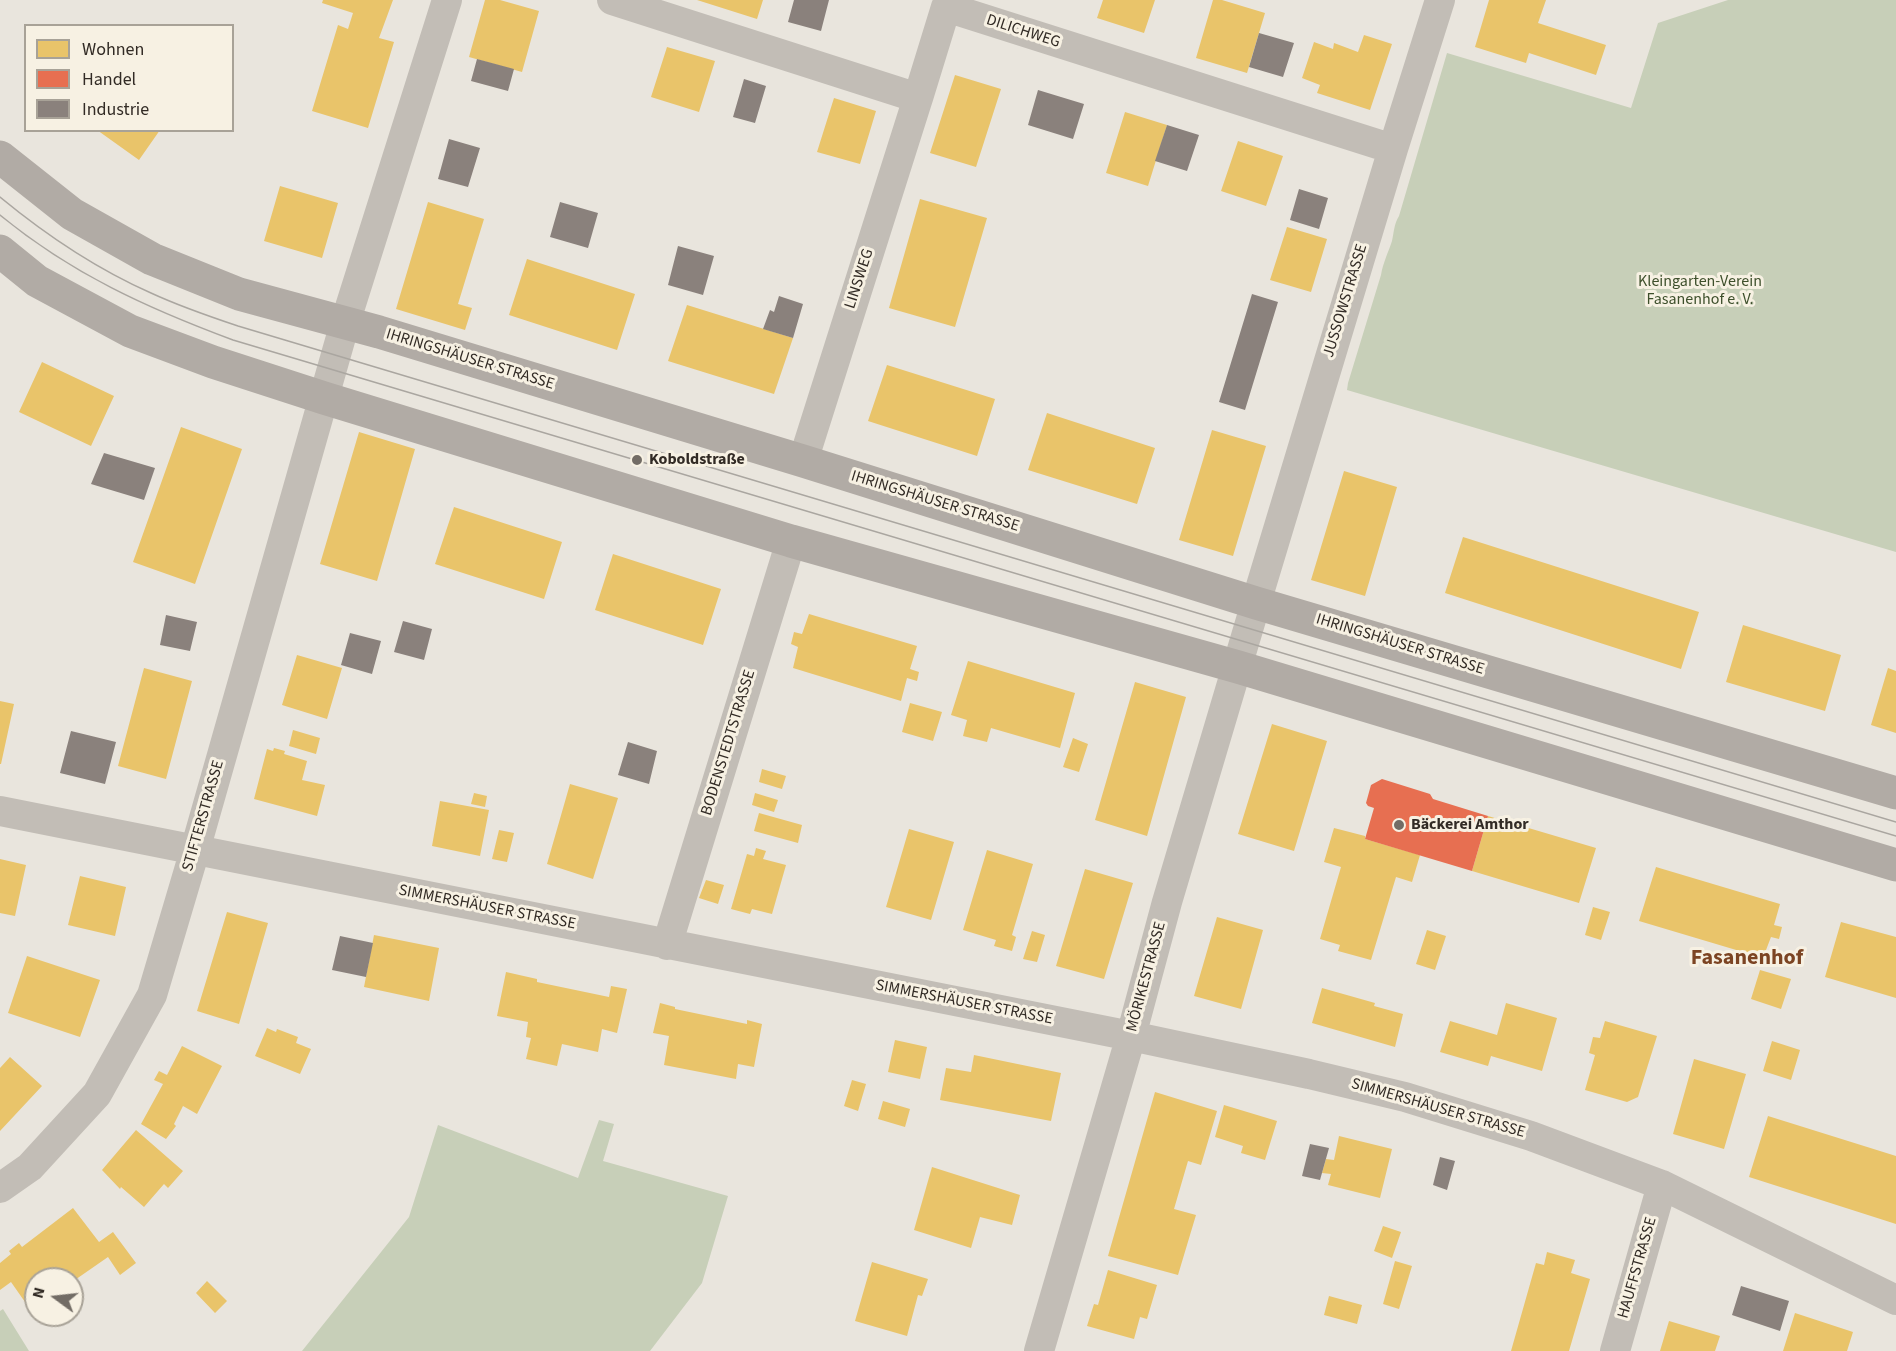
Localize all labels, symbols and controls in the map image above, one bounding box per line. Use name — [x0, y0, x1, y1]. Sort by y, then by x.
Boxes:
street label: DILICHWEG — [984, 11, 1062, 53]
legend — [24, 24, 234, 132]
text: Wohnen — [82, 37, 144, 62]
text: Handel — [82, 67, 136, 92]
text: Industrie — [82, 97, 149, 122]
street label: JUSSOWSTRASSE — [1320, 242, 1372, 360]
street label: LINSWEG — [841, 247, 879, 311]
park label: Kleingarten-Verein Fasanenhof e. V. — [1638, 272, 1762, 310]
street label: IHRINGSHÄUSER STRASSE — [384, 325, 556, 395]
place label: Koboldstraße — [649, 450, 745, 470]
marker: Koboldstraße — [630, 453, 644, 467]
street label: IHRINGSHÄUSER STRASSE — [849, 467, 1021, 537]
street label: IHRINGSHÄUSER STRASSE — [1314, 610, 1486, 680]
street label: BODENSTEDTSTRASSE — [698, 668, 760, 818]
street label: STIFTERSTRASSE — [179, 758, 229, 874]
place label: Bäckerei Amthor — [1411, 815, 1529, 835]
marker: Bäckerei Amthor — [1392, 818, 1406, 832]
street label: SIMMERSHÄUSER STRASSE — [397, 881, 577, 935]
street label: MÖRIKESTRASSE — [1123, 920, 1171, 1034]
district label: Fasanenhof — [1691, 946, 1803, 972]
street label: SIMMERSHÄUSER STRASSE — [874, 976, 1054, 1030]
street label: SIMMERSHÄUSER STRASSE — [1349, 1075, 1527, 1143]
street label: HAUFFSTRASSE — [1614, 1215, 1662, 1321]
north arrow — [24, 1267, 84, 1327]
text: N — [27, 1285, 51, 1301]

